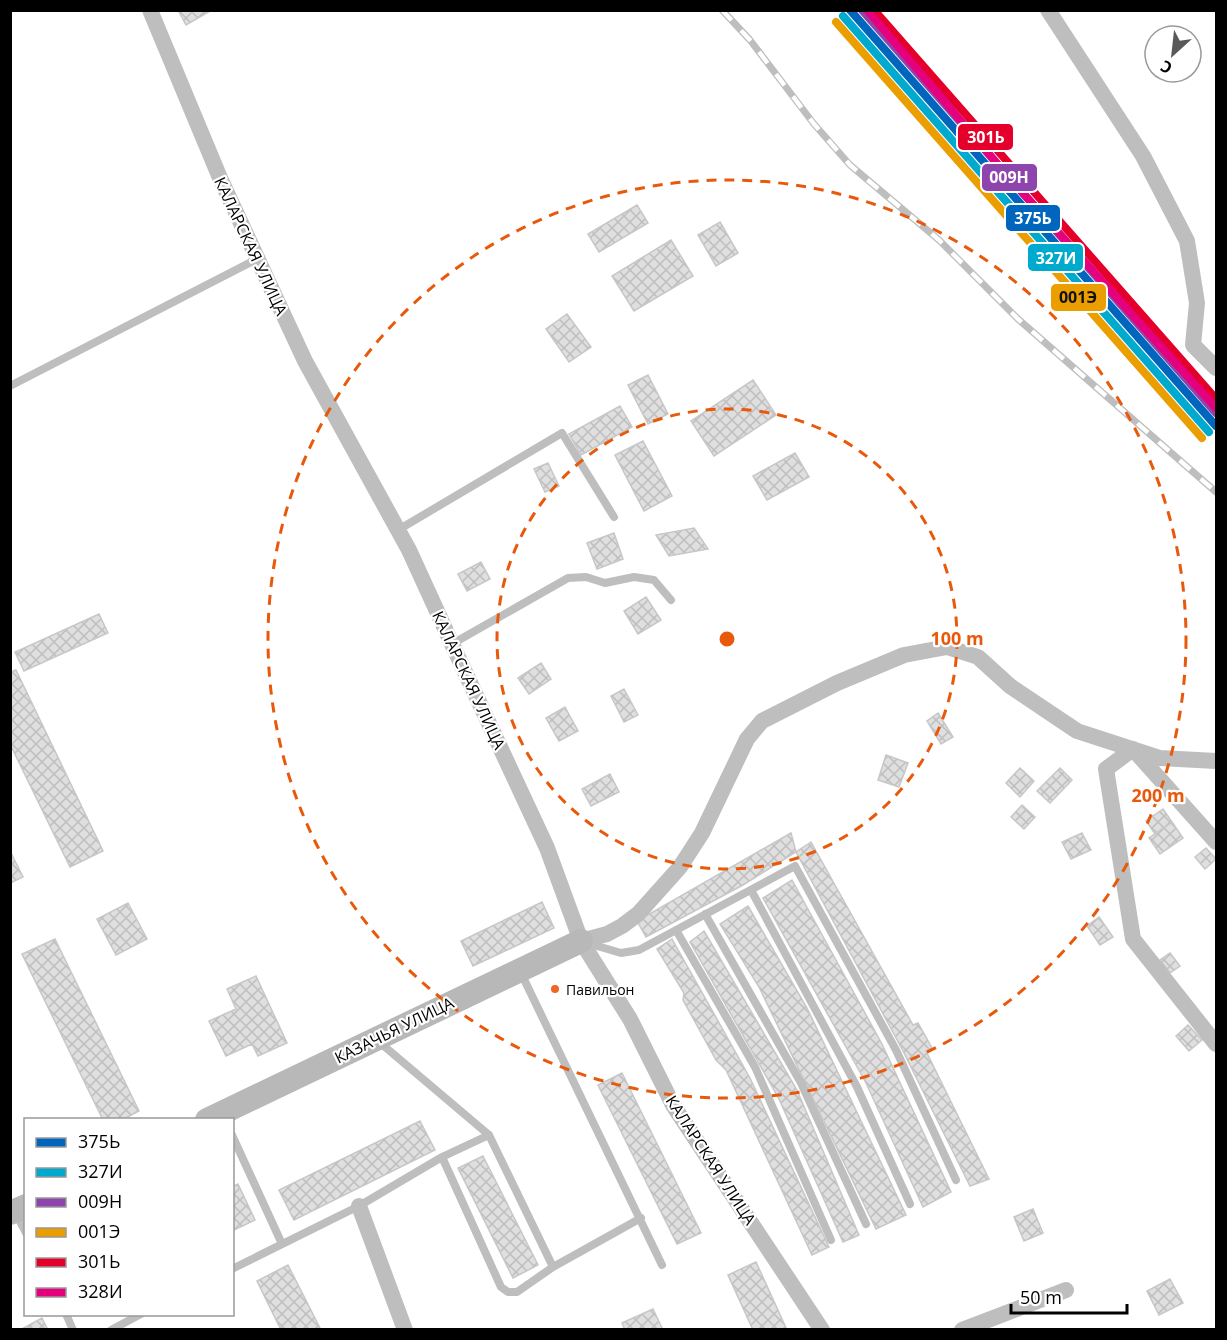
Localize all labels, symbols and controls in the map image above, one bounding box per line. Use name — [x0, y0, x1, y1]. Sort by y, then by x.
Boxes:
north arrow — [1143, 24, 1203, 84]
text: С — [1157, 55, 1176, 79]
line badge: 301Ь — [957, 123, 1014, 151]
text: 301Ь — [967, 126, 1005, 148]
line badge: 009Н — [981, 163, 1038, 192]
text: 009Н — [989, 166, 1029, 188]
street label: КАЛАРСКАЯ УЛИЦА — [209, 173, 293, 320]
line badge: 375Ь — [1005, 204, 1061, 232]
text: 375Ь — [1014, 207, 1052, 229]
line badge: 327И — [1027, 243, 1084, 272]
text: 327И — [1036, 247, 1076, 269]
line badge: 001Э — [1050, 283, 1107, 312]
text: 001Э — [1059, 286, 1097, 308]
street label: КАЛАРСКАЯ УЛИЦА — [427, 607, 511, 754]
text: 100 m — [930, 626, 984, 650]
centre of rings — [717, 629, 737, 649]
text: 200 m — [1131, 783, 1185, 807]
place label: Павильон — [566, 980, 634, 999]
marker: Павильон — [549, 983, 561, 995]
street label: КАЗАЧЬЯ УЛИЦА — [331, 991, 458, 1068]
street label: КАЛАРСКАЯ УЛИЦА — [661, 1091, 762, 1230]
legend — [24, 1118, 234, 1316]
text: 375Ь — [78, 1129, 120, 1153]
text: 327И — [78, 1159, 123, 1183]
text: 009Н — [78, 1189, 122, 1213]
text: 001Э — [78, 1219, 120, 1243]
text: 301Ь — [78, 1249, 120, 1273]
scale bar — [1011, 1277, 1126, 1315]
text: 328И — [78, 1279, 123, 1303]
text: 50 m — [1020, 1285, 1062, 1309]

